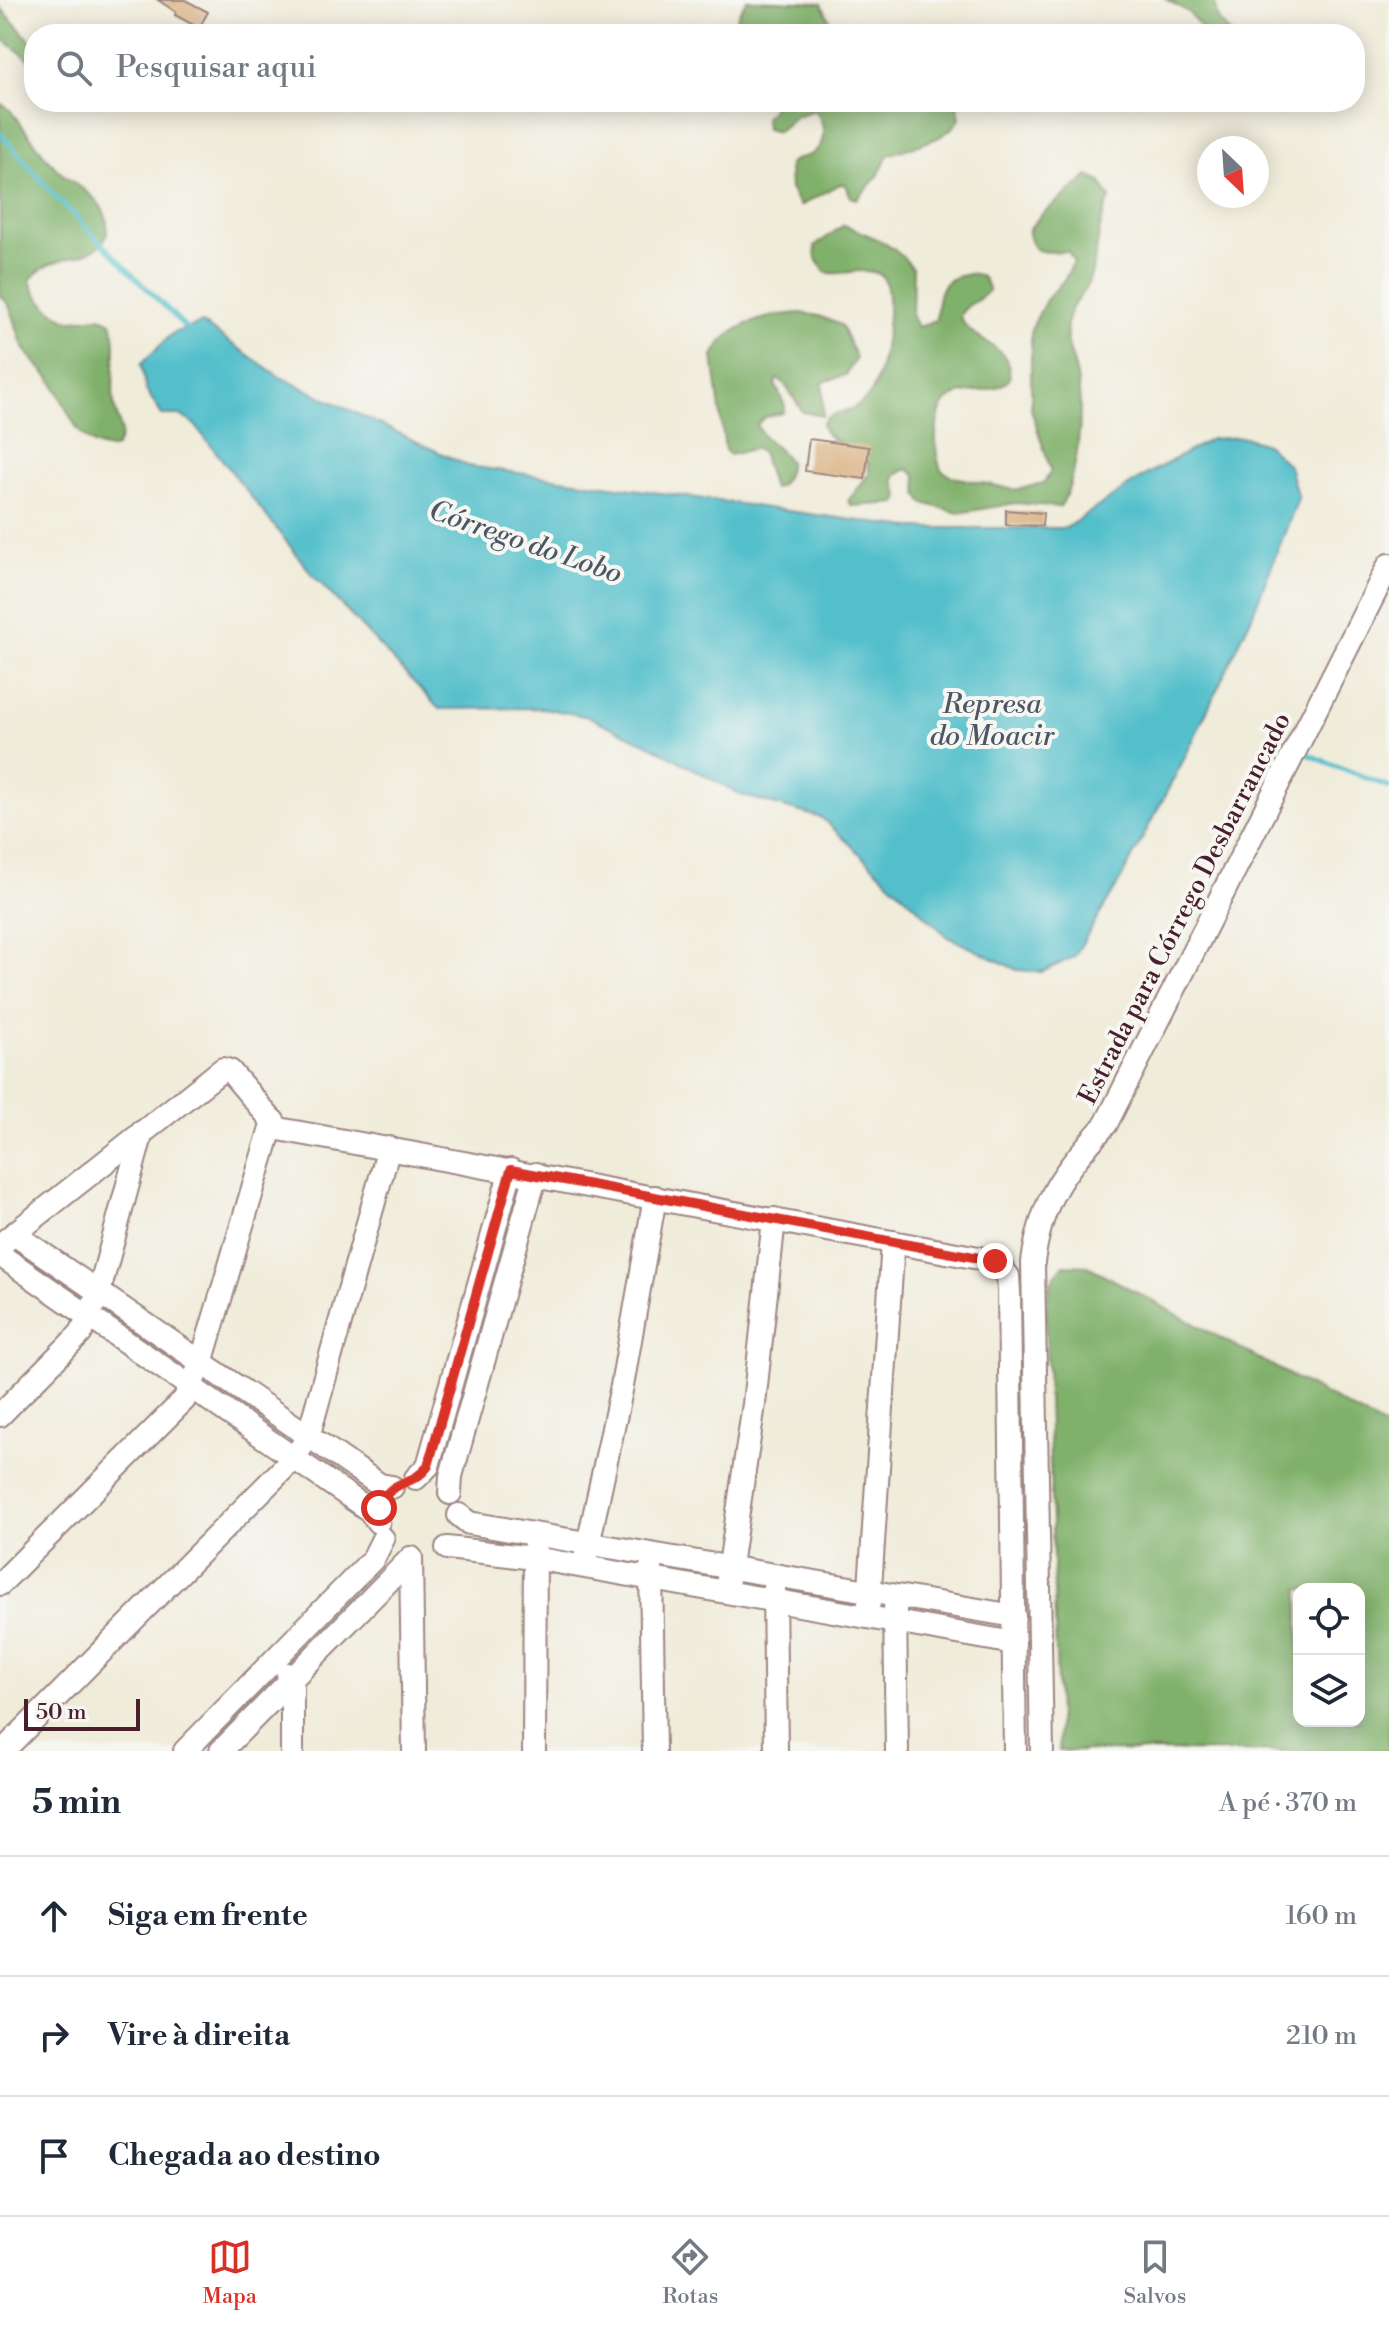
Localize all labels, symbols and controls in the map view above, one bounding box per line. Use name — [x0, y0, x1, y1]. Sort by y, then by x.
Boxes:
search box — [24, 24, 1365, 112]
icon: search — [52, 46, 96, 90]
text: Pesquisar aqui — [116, 49, 317, 87]
north arrow — [1197, 136, 1269, 208]
water label: Córrego do Lobo — [424, 493, 627, 592]
water label: Represa do Moacir — [930, 687, 1055, 754]
street label: Estrada para Córrego Desbarrancado — [1072, 707, 1298, 1110]
route end — [977, 1243, 1013, 1279]
route start — [361, 1490, 397, 1526]
map controls — [1293, 1583, 1365, 1727]
button: locate — [1293, 1583, 1365, 1655]
button: layers — [1293, 1655, 1365, 1727]
scale bar — [24, 1695, 140, 1731]
text: 50 m — [36, 1699, 87, 1726]
text: 5 min — [32, 1782, 121, 1824]
text: A pé · 370 m — [1219, 1787, 1357, 1819]
icon: ahead — [32, 1894, 76, 1938]
text: Siga em frente — [108, 1897, 308, 1935]
text: 160 m — [1286, 1900, 1357, 1932]
icon: right — [32, 2014, 76, 2058]
text: Vire à direita — [108, 2017, 290, 2055]
text: 210 m — [1286, 2020, 1357, 2052]
icon: arrive — [32, 2134, 76, 2178]
text: Chegada ao destino — [108, 2137, 381, 2175]
tab: Mapa — [203, 2235, 257, 2310]
tab: Rotas — [662, 2235, 718, 2310]
tab: Salvos — [1123, 2235, 1186, 2310]

